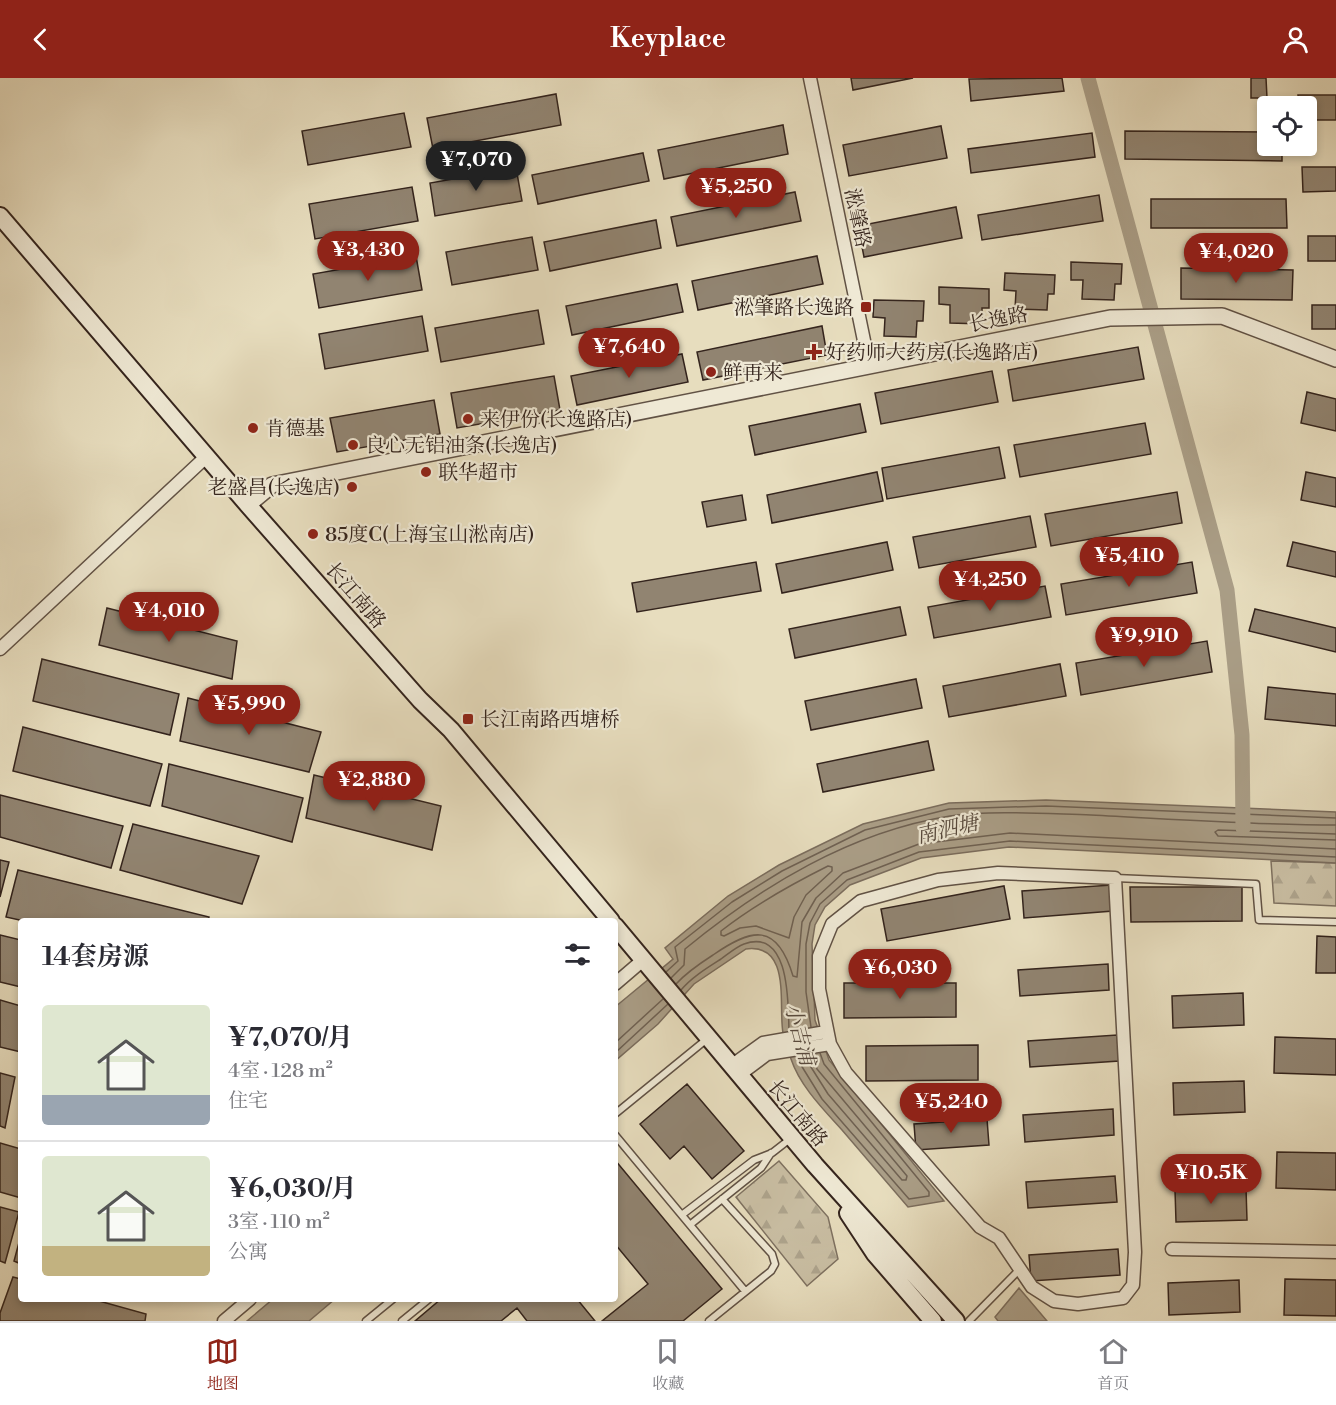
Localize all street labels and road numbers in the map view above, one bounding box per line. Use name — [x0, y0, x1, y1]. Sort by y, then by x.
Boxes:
street label: 淞肇路 — [838, 186, 875, 250]
street label: 长逸路 — [966, 302, 1030, 338]
street label: 长江南路 — [319, 558, 391, 634]
street label: 长江南路 — [762, 1075, 832, 1153]

